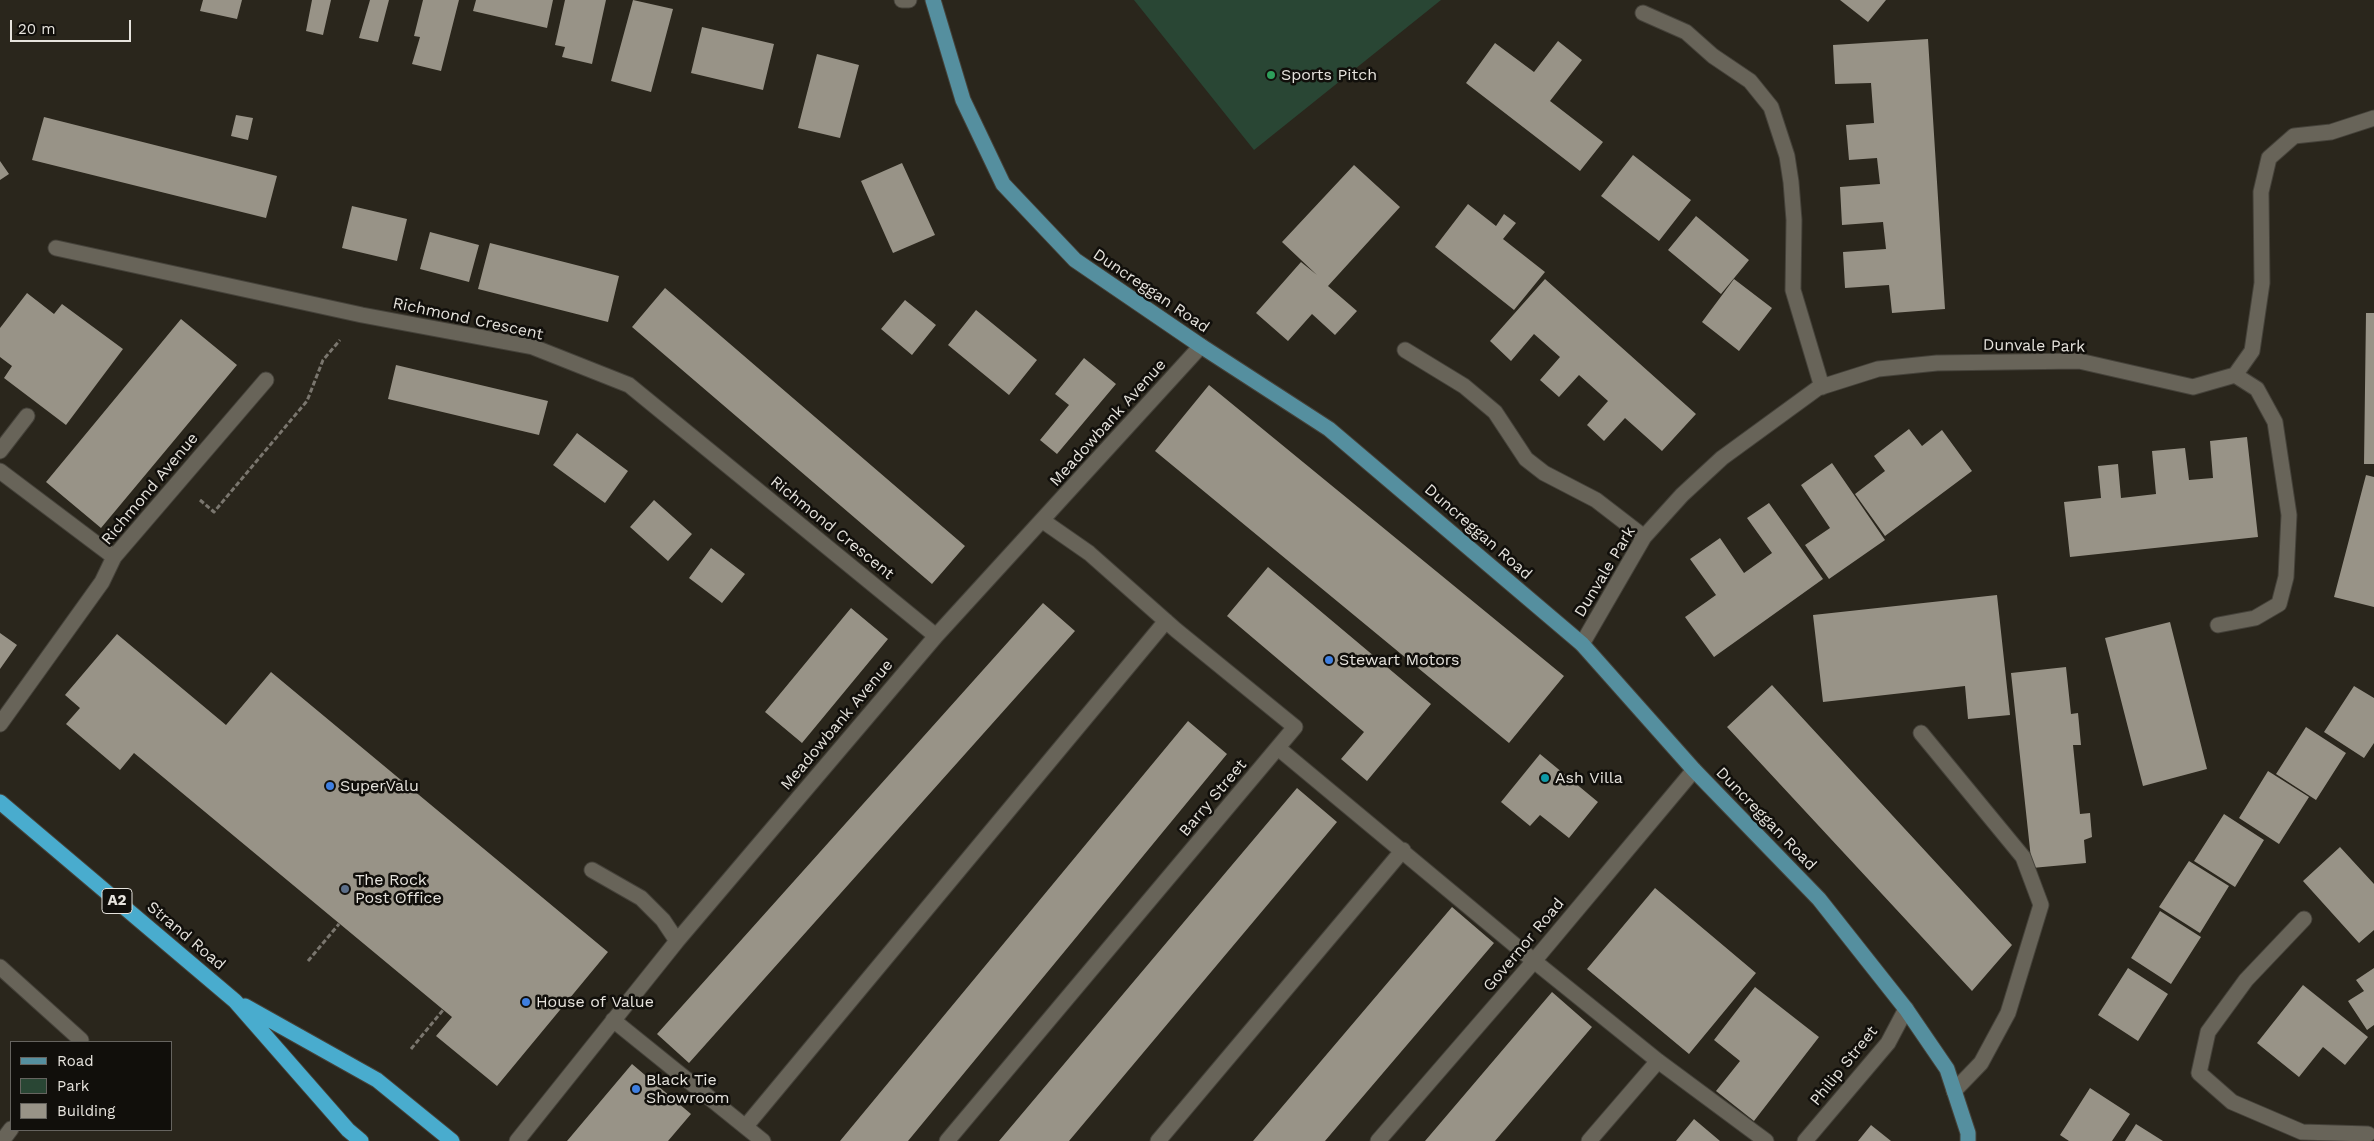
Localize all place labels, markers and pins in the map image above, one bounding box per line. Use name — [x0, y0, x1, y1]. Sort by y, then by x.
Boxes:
place label: Sports Pitch — [1281, 65, 1377, 85]
marker: Sports Pitch — [1265, 69, 1277, 81]
place label: Stewart Motors — [1339, 650, 1459, 670]
marker: Stewart Motors — [1323, 654, 1335, 666]
place label: Ash Villa — [1555, 768, 1623, 788]
marker: Ash Villa — [1539, 772, 1551, 784]
place label: SuperValu — [340, 776, 419, 796]
marker: SuperValu — [324, 780, 336, 792]
place label: The Rock Post Office — [355, 870, 442, 908]
marker: The Rock Post Office — [339, 883, 351, 895]
place label: House of Value — [536, 992, 654, 1012]
marker: House of Value — [520, 996, 532, 1008]
place label: Black Tie Showroom — [646, 1070, 730, 1108]
marker: Black Tie Showroom — [630, 1083, 642, 1095]

